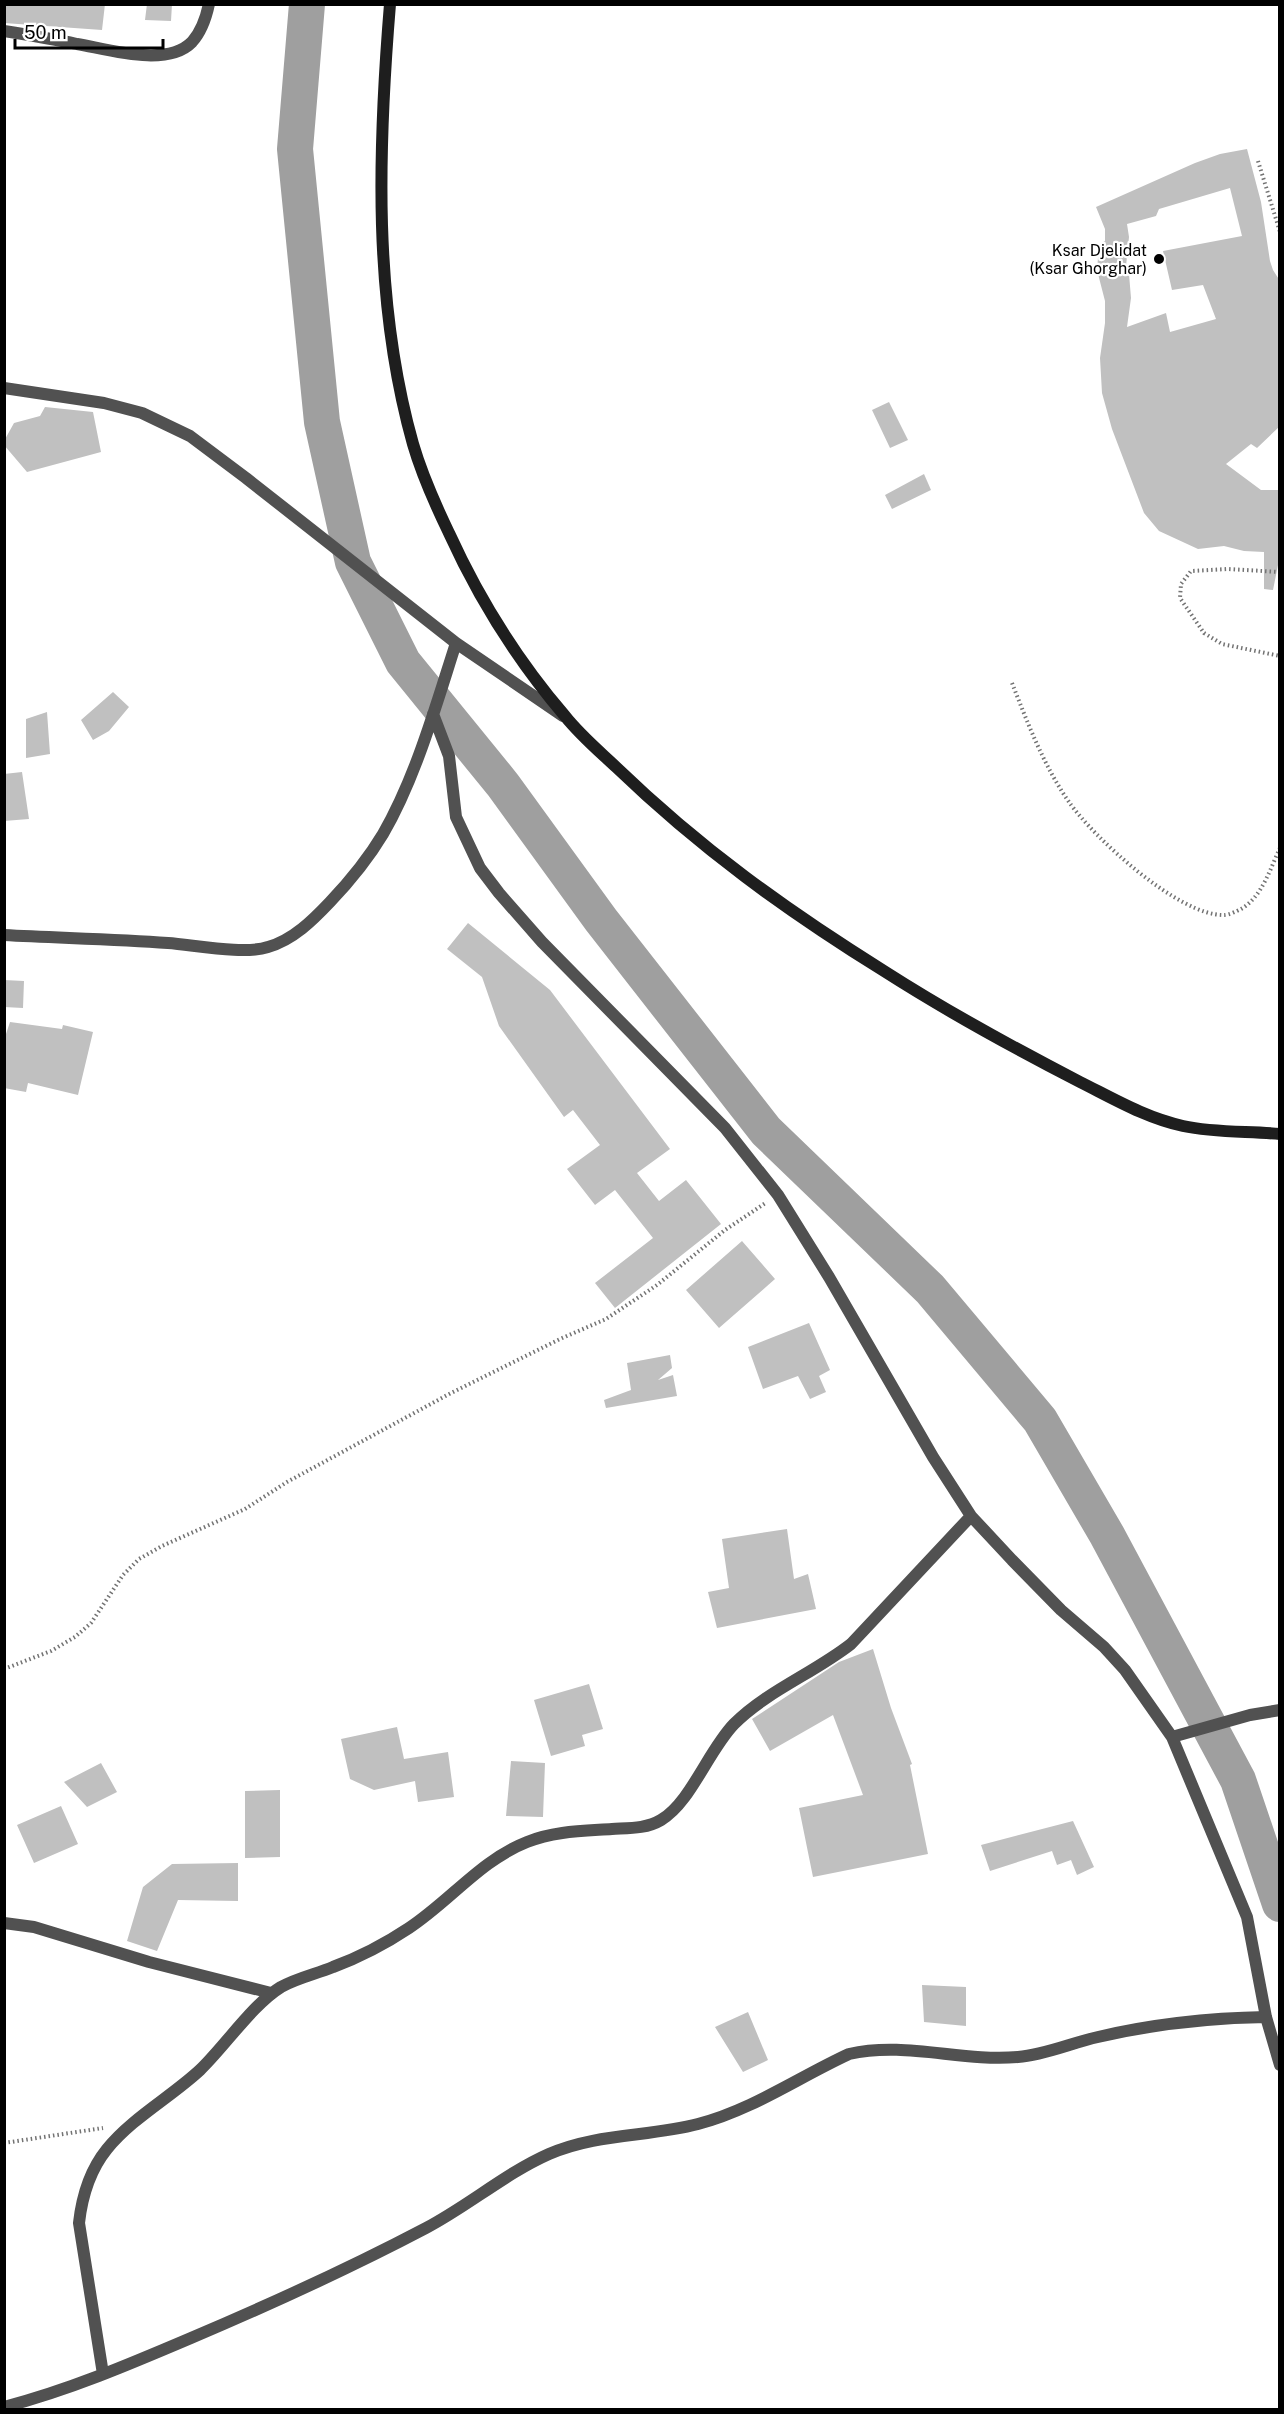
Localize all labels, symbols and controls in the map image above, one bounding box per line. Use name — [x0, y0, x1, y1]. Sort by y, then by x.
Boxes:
scale bar — [15, 12, 164, 50]
text: 50 m — [24, 22, 67, 43]
place label: Ksar Djelidat (Ksar Ghorghar) — [1029, 241, 1147, 278]
marker: Ksar Djelidat (Ksar Ghorghar) — [1152, 252, 1166, 266]

